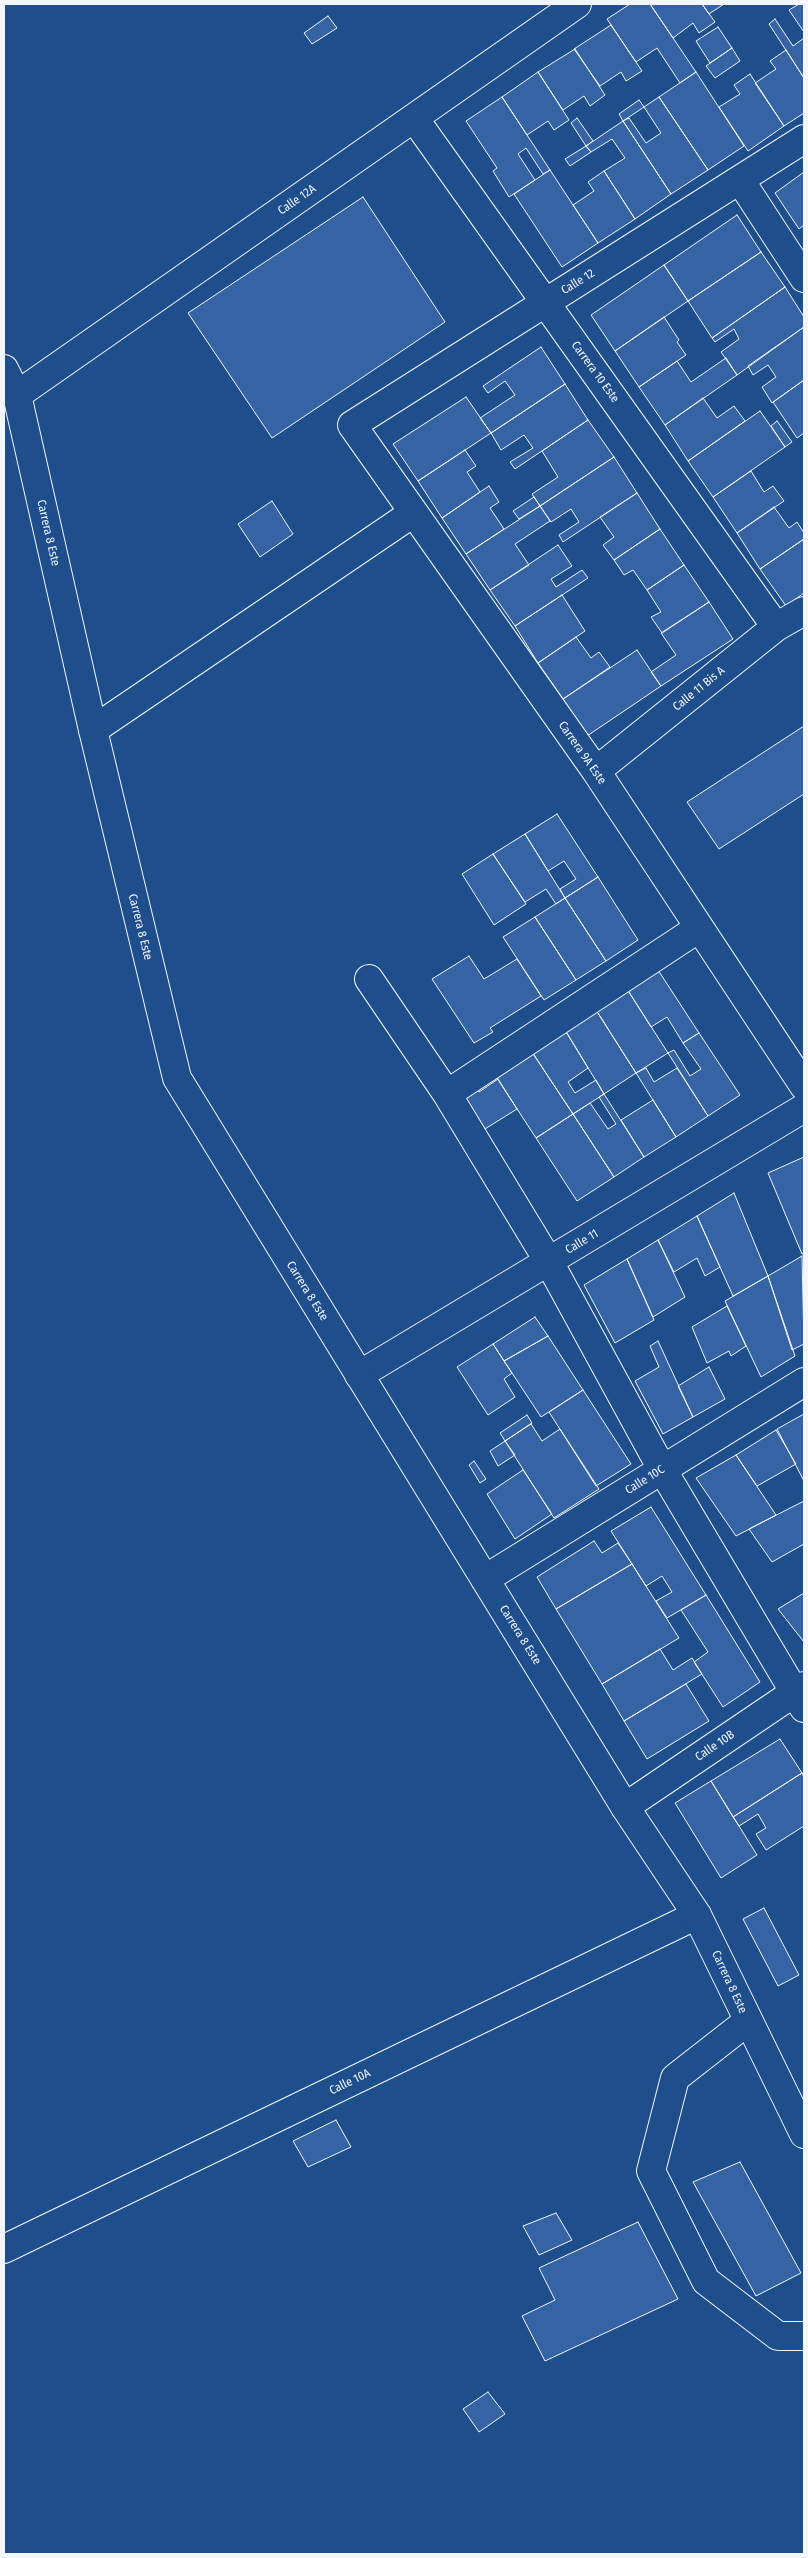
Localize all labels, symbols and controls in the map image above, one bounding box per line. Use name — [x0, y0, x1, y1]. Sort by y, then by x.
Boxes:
street label: Calle 12A — [275, 182, 319, 218]
street label: Calle 12 — [559, 266, 597, 298]
street label: Carrera 10 Este — [568, 338, 622, 406]
street label: Carrera 8 Este — [33, 498, 63, 568]
street label: Calle 11 Bis A — [670, 664, 728, 714]
street label: Carrera 9A Este — [555, 719, 609, 787]
street label: Carrera 8 Este — [125, 892, 155, 962]
street label: Calle 11 — [563, 1227, 601, 1257]
street label: Carrera 8 Este — [283, 1259, 331, 1323]
street label: Calle 10C — [623, 1462, 667, 1498]
street label: Carrera 8 Este — [496, 1603, 544, 1667]
street label: Calle 10B — [693, 1728, 737, 1764]
street label: Carrera 8 Este — [708, 1948, 750, 2016]
street label: Calle 10A — [327, 2066, 373, 2098]

